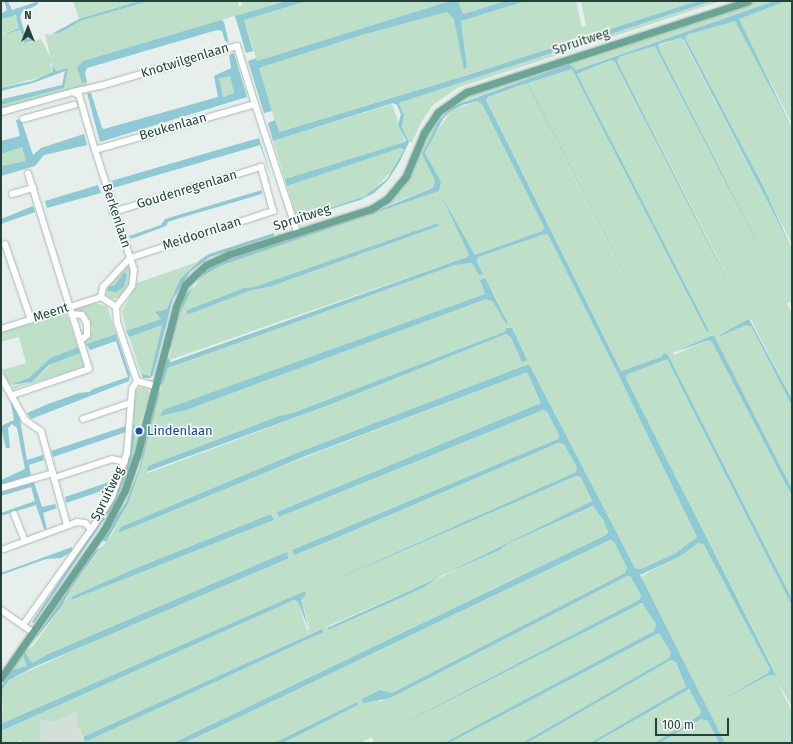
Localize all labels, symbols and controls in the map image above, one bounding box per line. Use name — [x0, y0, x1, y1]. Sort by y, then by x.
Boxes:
north arrow — [8, 8, 48, 48]
text: N — [24, 9, 32, 22]
street label: Spruitweg — [551, 25, 611, 59]
street label: Knotwilgenlaan — [139, 40, 231, 82]
street label: Beukenlaan — [138, 110, 208, 144]
street label: Goudenregenlaan — [135, 167, 239, 213]
street label: Berkenlaan — [98, 182, 134, 250]
street label: Spruitweg — [272, 201, 332, 235]
street label: Meidoornlaan — [161, 214, 243, 254]
street label: Meent — [31, 300, 71, 326]
place label: Lindenlaan — [147, 423, 213, 439]
marker: Lindenlaan — [134, 426, 144, 436]
street label: Spruitweg — [88, 464, 128, 524]
scale bar — [657, 710, 731, 736]
text: 100 m — [662, 718, 694, 732]

